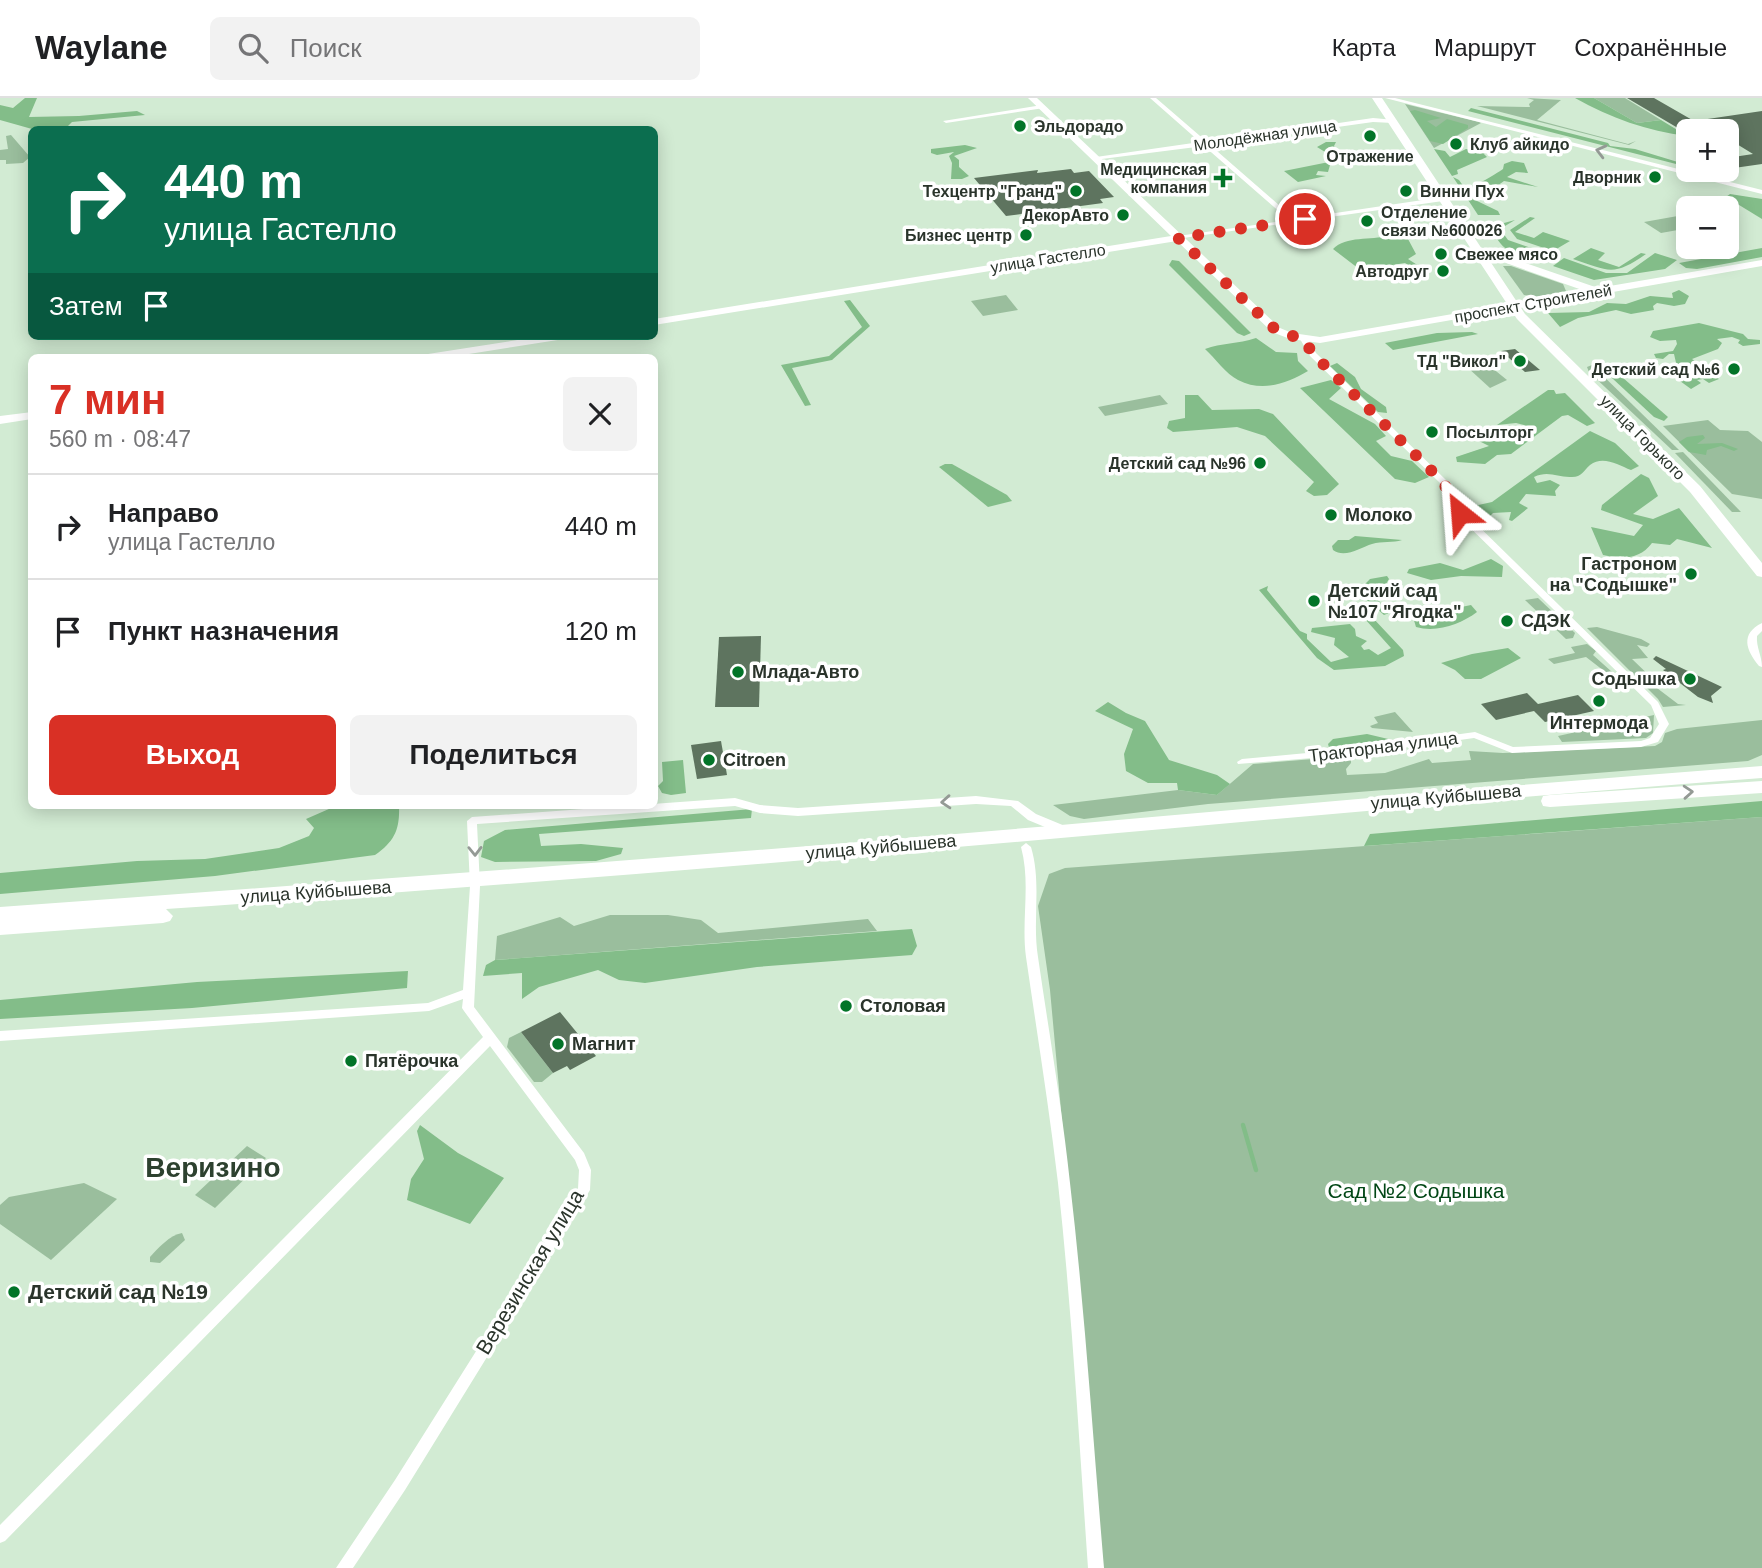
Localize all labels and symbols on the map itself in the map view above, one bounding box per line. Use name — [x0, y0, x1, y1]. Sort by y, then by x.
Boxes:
street label: Молодёжная улица — [1193, 117, 1338, 154]
marker: Эльдорадо — [1012, 118, 1028, 134]
place label: Эльдорадо — [1034, 118, 1124, 135]
marker: Отражение — [1362, 128, 1378, 144]
marker: Клуб айкидо — [1448, 136, 1464, 152]
place label: Клуб айкидо — [1470, 136, 1570, 153]
one-way arrow — [1595, 145, 1607, 159]
place label: Отражение — [1326, 148, 1414, 165]
place label: Медицинская компания — [1100, 161, 1207, 196]
marker: Медицинская компания — [1213, 168, 1233, 188]
place label: Дворник — [1573, 169, 1642, 186]
marker: Дворник — [1647, 169, 1663, 185]
place label: Техцентр "Гранд" — [923, 183, 1062, 200]
marker: Техцентр "Гранд" — [1068, 183, 1084, 199]
marker: Винни Пух — [1398, 183, 1414, 199]
place label: Винни Пух — [1420, 183, 1505, 200]
pin — [1275, 189, 1335, 249]
place label: Отделение связи №600026 — [1381, 204, 1502, 239]
place label: ДекорАвто — [1023, 207, 1109, 224]
marker: ДекорАвто — [1115, 207, 1131, 223]
marker: Отделение связи №600026 — [1359, 213, 1375, 229]
place label: Бизнес центр — [905, 227, 1012, 244]
marker: Бизнес центр — [1018, 227, 1034, 243]
street label: улица Гастелло — [989, 241, 1107, 276]
marker: Свежее мясо — [1433, 246, 1449, 262]
place label: Свежее мясо — [1455, 246, 1558, 263]
place label: Автодруг — [1355, 263, 1429, 280]
marker: Автодруг — [1435, 263, 1451, 279]
street label: проспект Строителей — [1453, 281, 1613, 326]
place label: ТД "Викол" — [1417, 353, 1506, 370]
marker: ТД "Викол" — [1512, 353, 1528, 369]
place label: Детский сад №6 — [1592, 361, 1720, 378]
marker: Детский сад №6 — [1726, 361, 1742, 377]
street label: улица Горького — [1597, 392, 1689, 483]
marker: Посылторг — [1424, 424, 1440, 440]
place label: Посылторг — [1446, 424, 1534, 441]
place label: Детский сад №96 — [1109, 455, 1246, 472]
marker: Детский сад №96 — [1252, 455, 1268, 471]
position arrow — [1423, 476, 1497, 550]
place label: Молоко — [1345, 505, 1413, 525]
marker: Молоко — [1323, 507, 1339, 523]
place label: Гастроном на "Содышке" — [1549, 554, 1677, 595]
marker: Гастроном на "Содышке" — [1683, 566, 1699, 582]
place label: Детский сад №107 "Ягодка" — [1328, 581, 1462, 622]
marker: Детский сад №107 "Ягодка" — [1306, 593, 1322, 609]
place label: СДЭК — [1521, 611, 1571, 631]
marker: СДЭК — [1499, 613, 1515, 629]
place label: Млада-Авто — [752, 662, 859, 682]
marker: Млада-Авто — [730, 664, 746, 680]
place label: Содышка — [1591, 669, 1677, 689]
marker: Содышка — [1682, 671, 1698, 687]
marker: Интермода — [1591, 693, 1607, 709]
place label: Интермода — [1550, 713, 1649, 733]
street label: Тракторная улица — [1307, 728, 1460, 766]
place label: Citroen — [723, 750, 786, 770]
marker: Citroen — [701, 752, 717, 768]
street label: улица Куйбышева — [1370, 780, 1523, 814]
one-way arrow — [1682, 785, 1693, 800]
one-way arrow — [940, 794, 951, 809]
street label: улица Куйбышева — [805, 830, 958, 864]
one-way arrow — [467, 846, 482, 857]
street label: улица Куйбышева — [240, 877, 393, 907]
place label: Столовая — [860, 996, 946, 1016]
marker: Столовая — [838, 998, 854, 1014]
place label: Магнит — [572, 1034, 636, 1054]
marker: Магнит — [550, 1036, 566, 1052]
place label: Пятёрочка — [365, 1051, 459, 1071]
marker: Пятёрочка — [343, 1053, 359, 1069]
district label: Веризино — [145, 1152, 281, 1183]
park label: Сад №2 Содышка — [1327, 1179, 1505, 1202]
street label: Верезинская улица — [471, 1185, 588, 1358]
place label: Детский сад №19 — [28, 1280, 208, 1303]
marker: Детский сад №19 — [6, 1284, 22, 1300]

